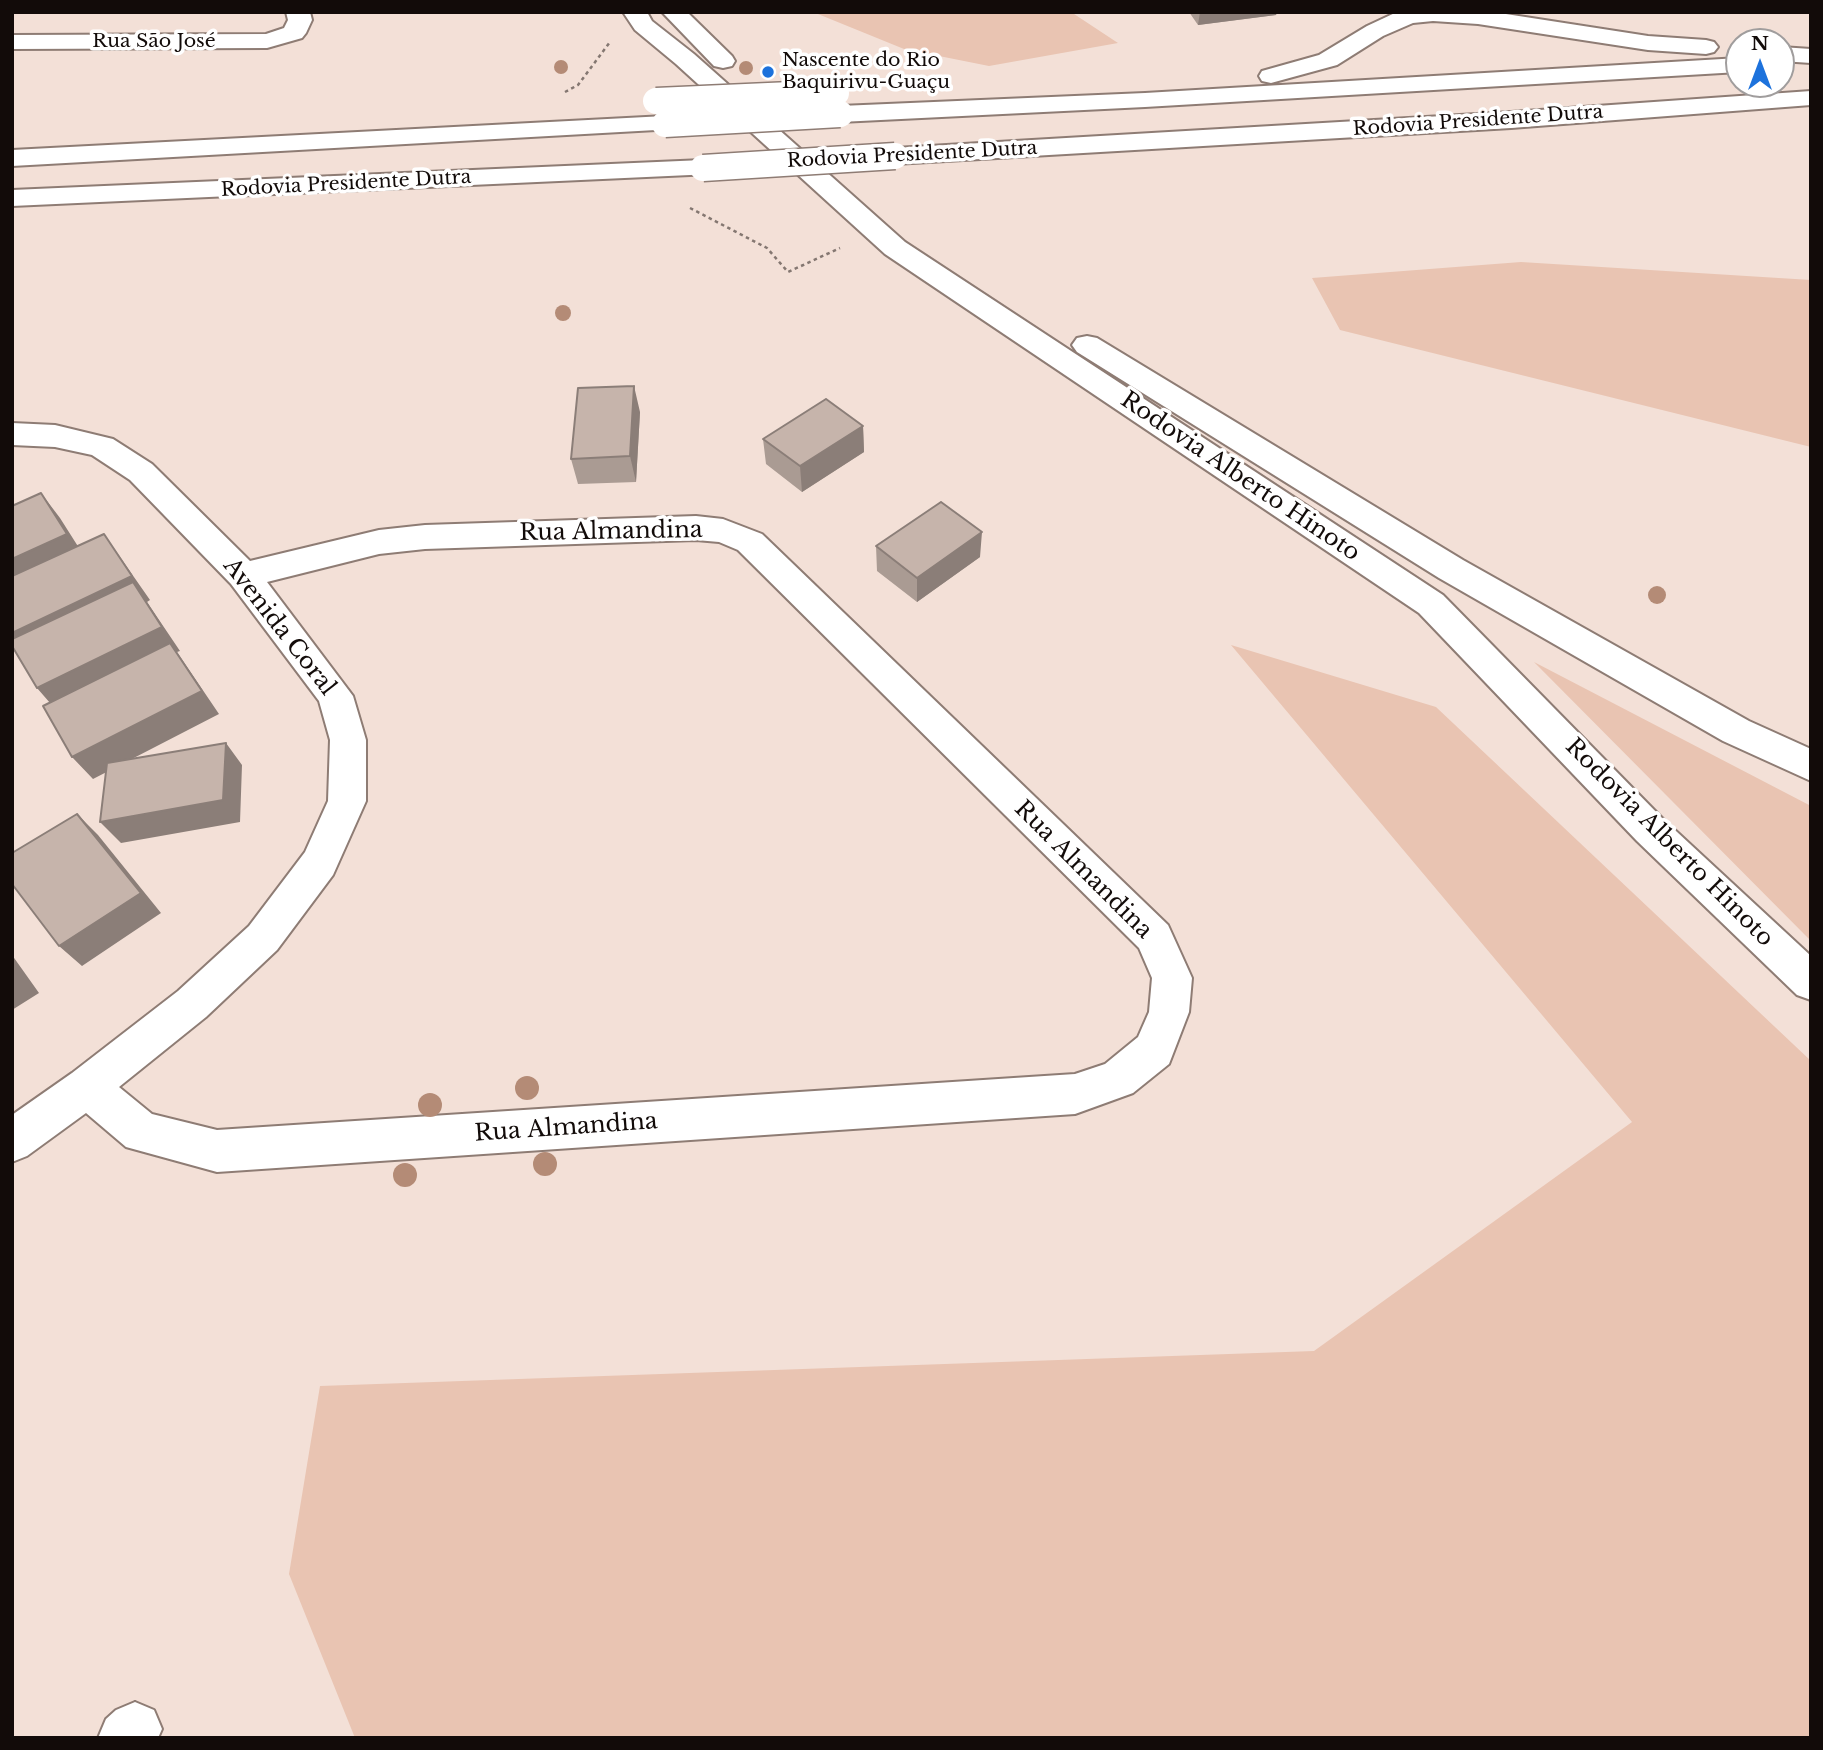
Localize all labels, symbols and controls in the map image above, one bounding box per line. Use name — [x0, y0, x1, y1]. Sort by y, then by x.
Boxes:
north arrow — [1725, 28, 1795, 98]
street label: Rua São José — [92, 31, 216, 53]
text: N — [1751, 32, 1769, 55]
place label: Nascente do Rio Baquirivu-Guaçu — [782, 50, 950, 94]
marker: Nascente do Rio Baquirivu-Guaçu — [760, 64, 776, 80]
street label: Rodovia Presidente Dutra — [1352, 101, 1604, 141]
street label: Rodovia Presidente Dutra — [786, 137, 1038, 173]
street label: Rodovia Presidente Dutra — [220, 166, 472, 202]
street label: Rodovia Alberto Hinoto — [1115, 387, 1365, 567]
street label: Rua Almandina — [519, 517, 703, 547]
street label: Avenida Coral — [217, 553, 341, 701]
street label: Rodovia Alberto Hinoto — [1559, 733, 1779, 953]
street label: Rua Almandina — [1008, 795, 1158, 945]
street label: Rua Almandina — [474, 1108, 658, 1148]

